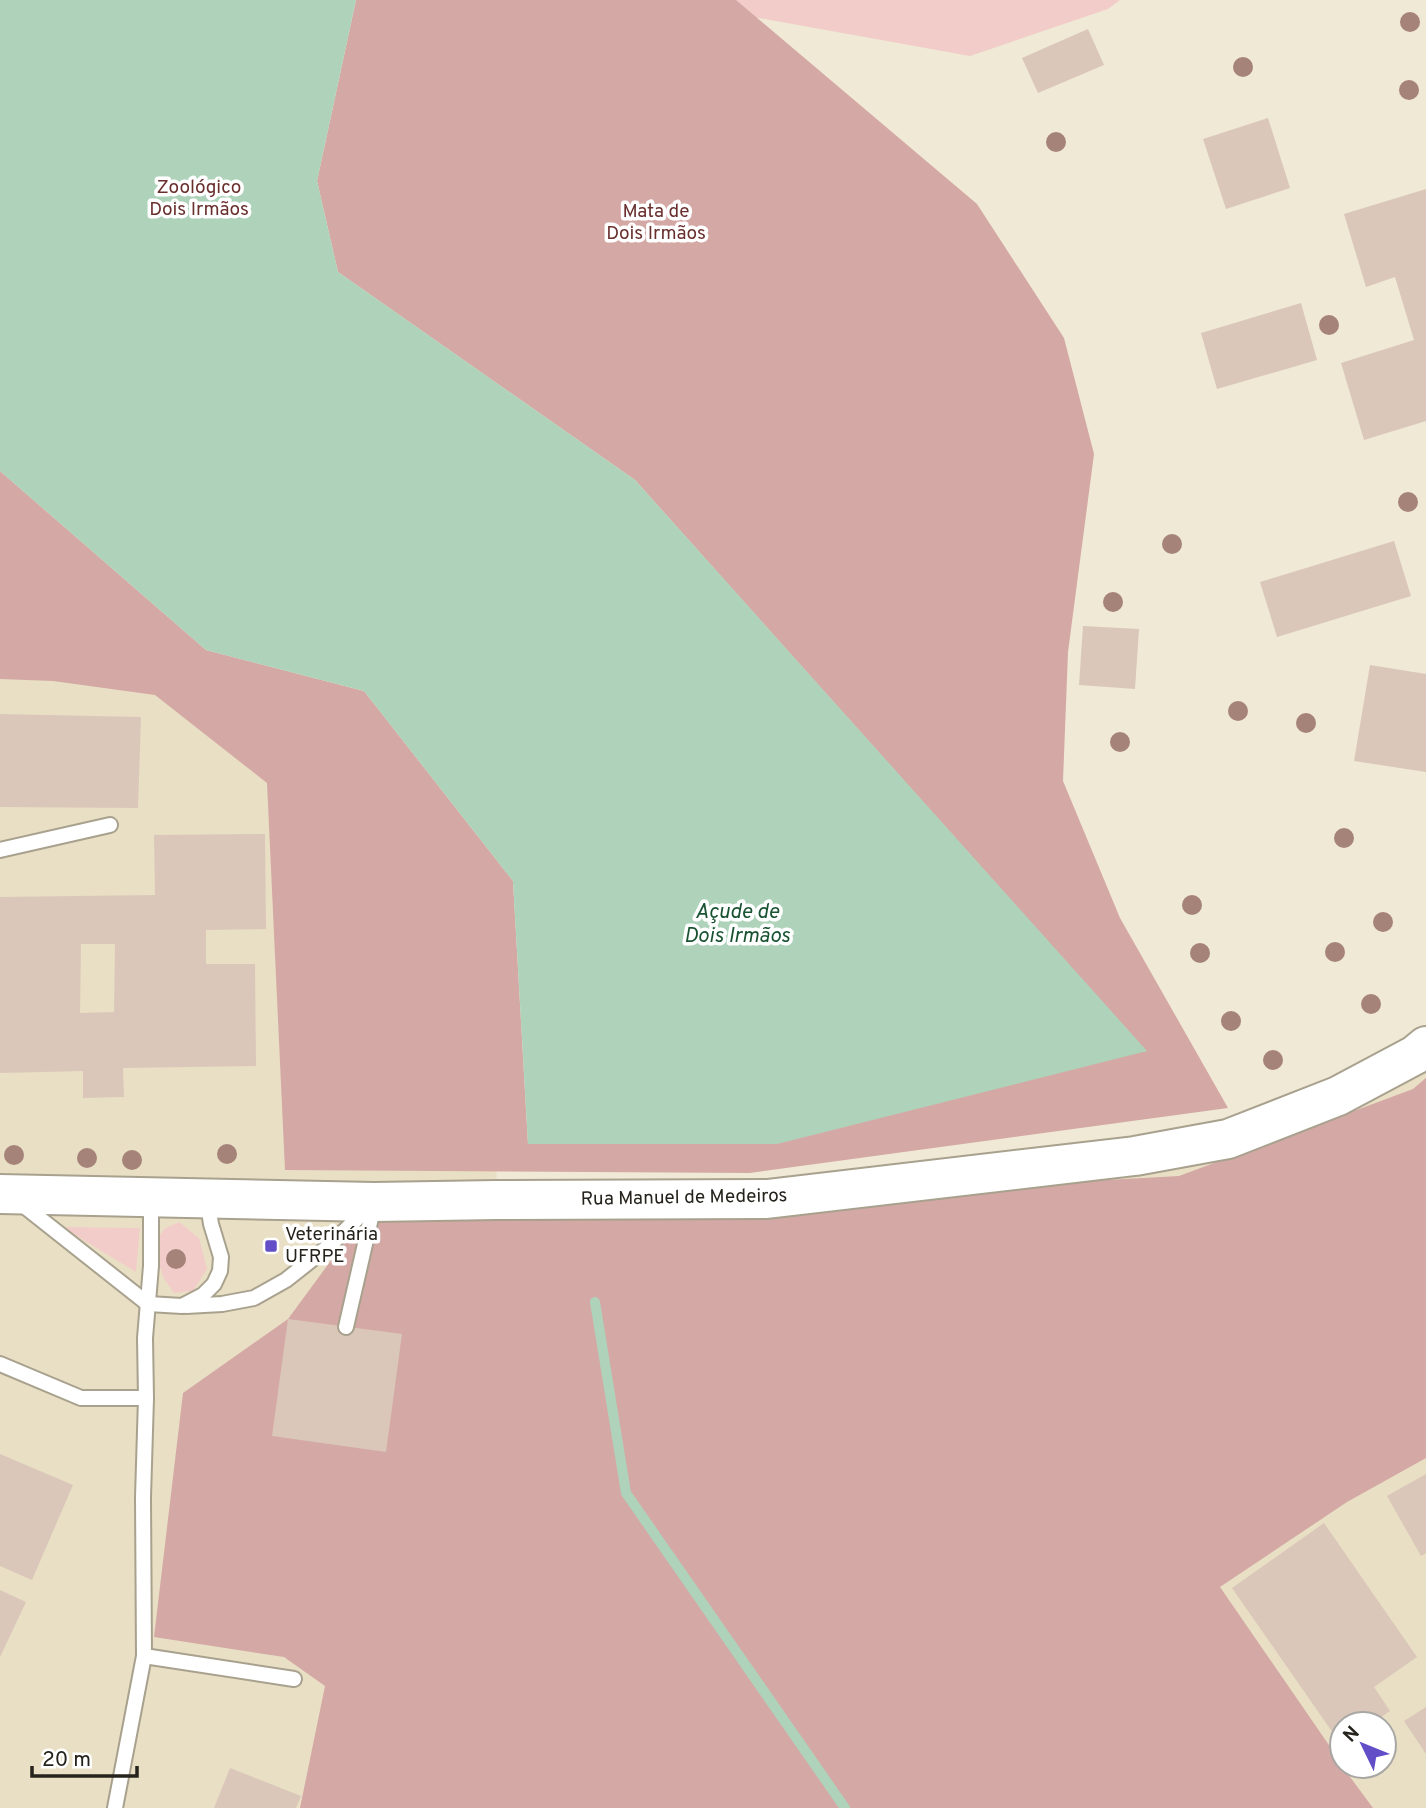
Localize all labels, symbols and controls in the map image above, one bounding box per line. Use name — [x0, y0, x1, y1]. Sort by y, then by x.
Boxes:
park label: Zoológico Dois Irmãos — [149, 176, 249, 222]
park label: Mata de Dois Irmãos — [606, 200, 706, 246]
water label: Açude de Dois Irmãos — [684, 899, 791, 950]
street label: Rua Manuel de Medeiros — [580, 1184, 788, 1212]
place label: Veterinária UFRPE — [285, 1223, 378, 1269]
marker: Veterinária UFRPE — [263, 1238, 279, 1254]
north arrow — [1328, 1710, 1398, 1780]
text: N — [1339, 1722, 1365, 1748]
scale bar — [32, 1734, 136, 1778]
text: 20 m — [42, 1747, 91, 1774]

